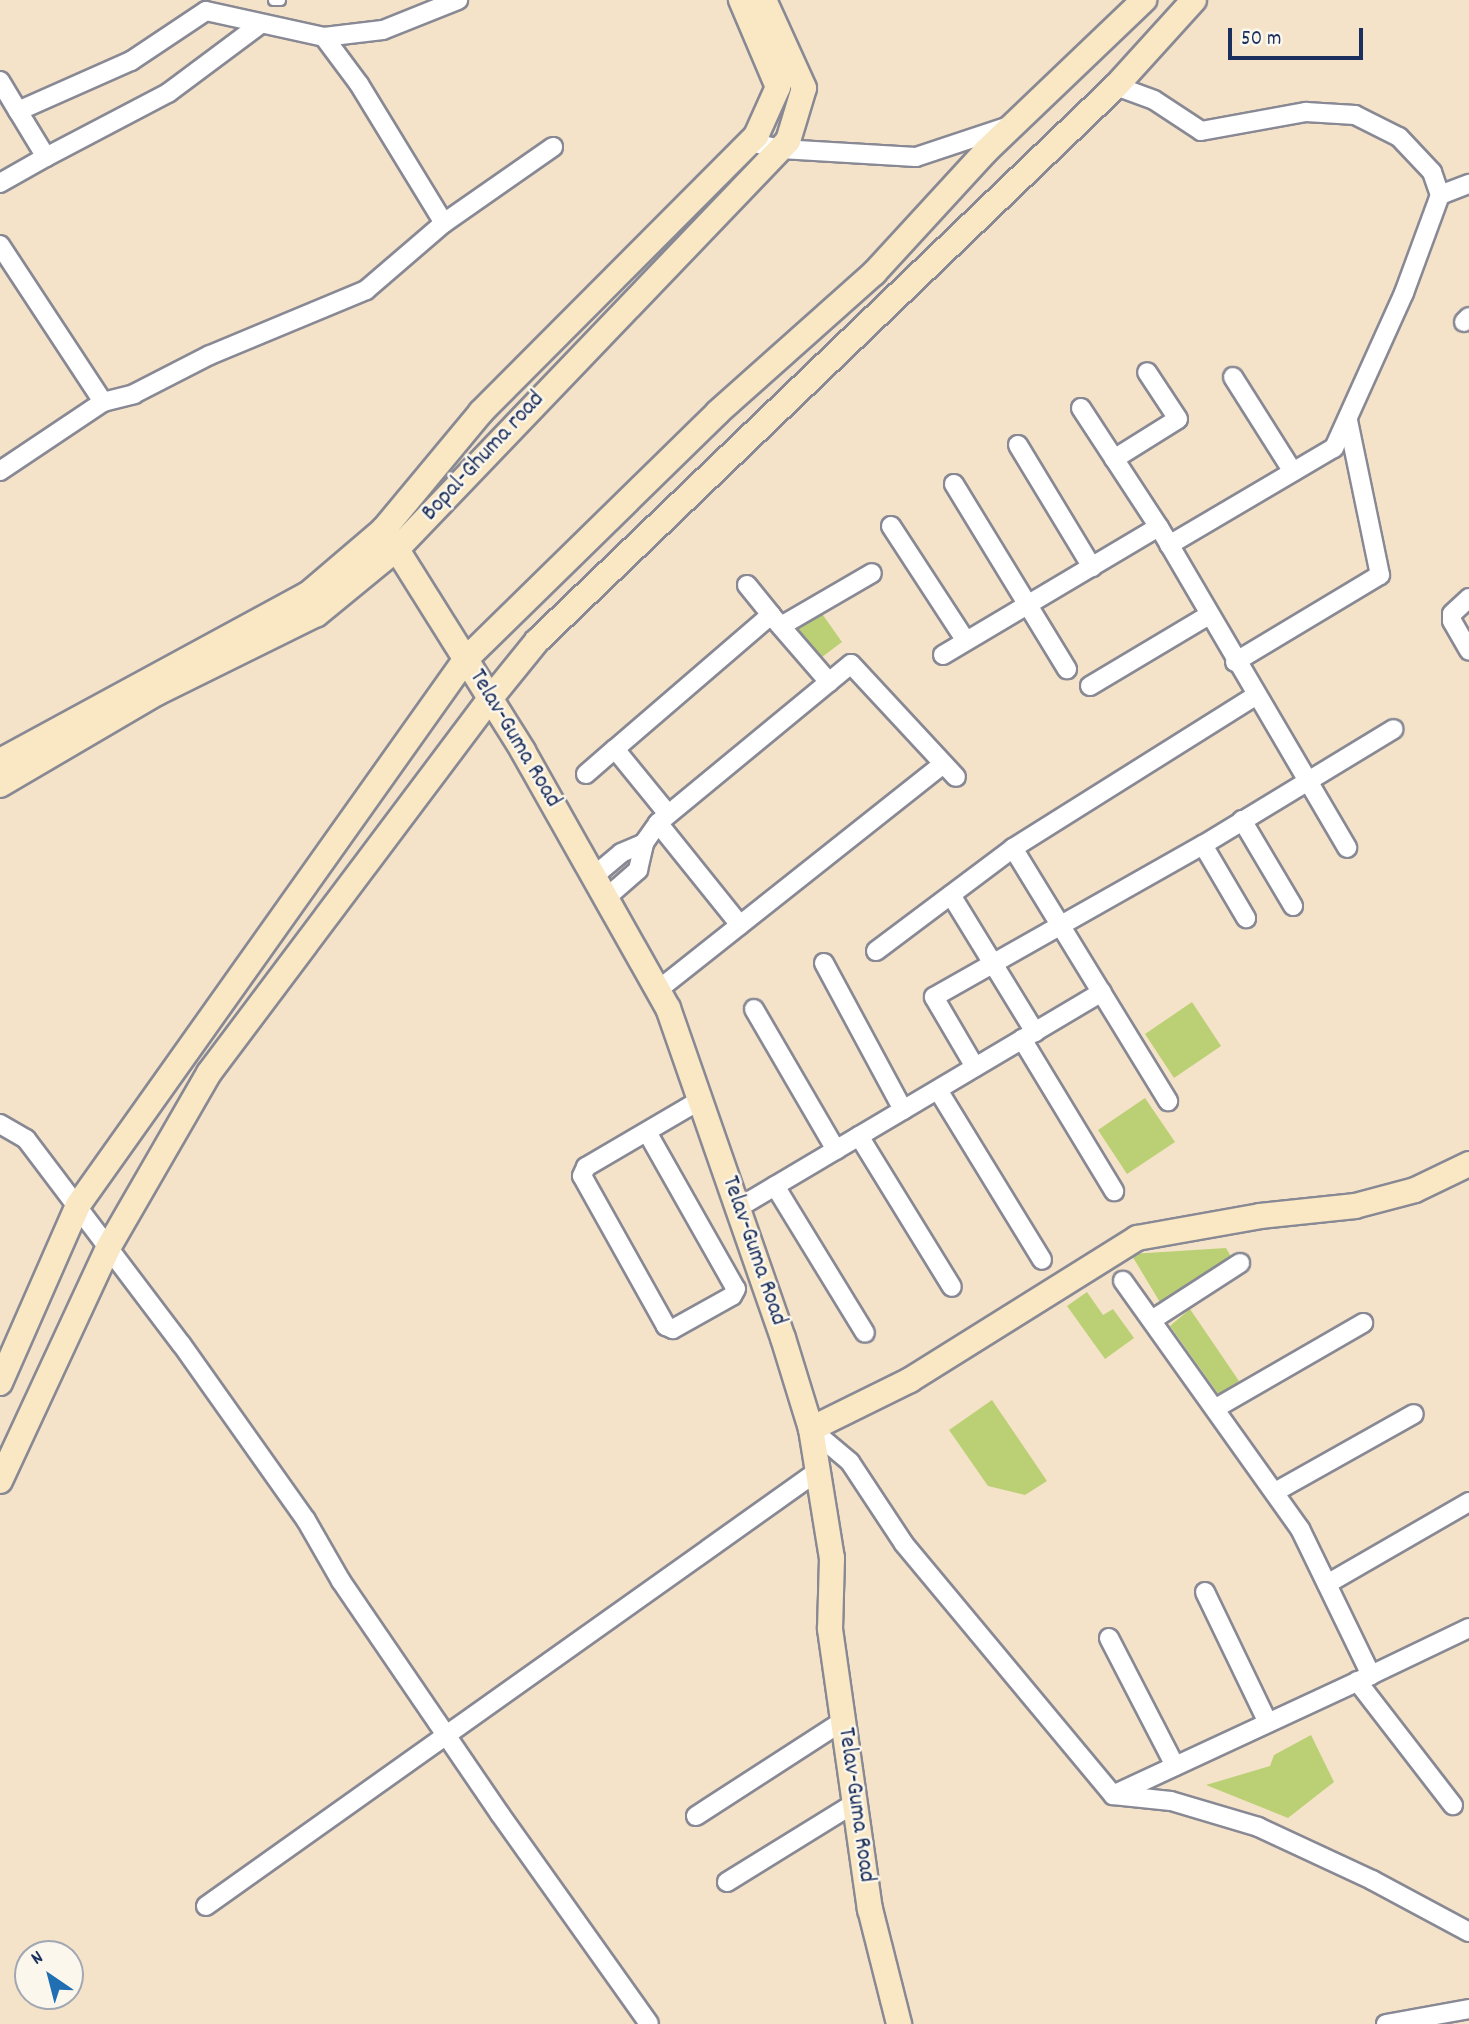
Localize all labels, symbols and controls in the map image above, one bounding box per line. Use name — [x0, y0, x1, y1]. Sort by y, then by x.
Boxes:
scale bar — [1231, 14, 1366, 58]
text: 50 m — [1241, 25, 1281, 55]
street label: Bopal-Ghuma road — [416, 386, 552, 528]
street label: Telav-Guma Road — [462, 665, 566, 813]
street label: Telav-Guma Road — [714, 1173, 792, 1329]
street label: Telav-Guma Road — [830, 1726, 880, 1884]
north arrow — [14, 1940, 84, 2010]
text: N — [26, 1945, 49, 1973]

